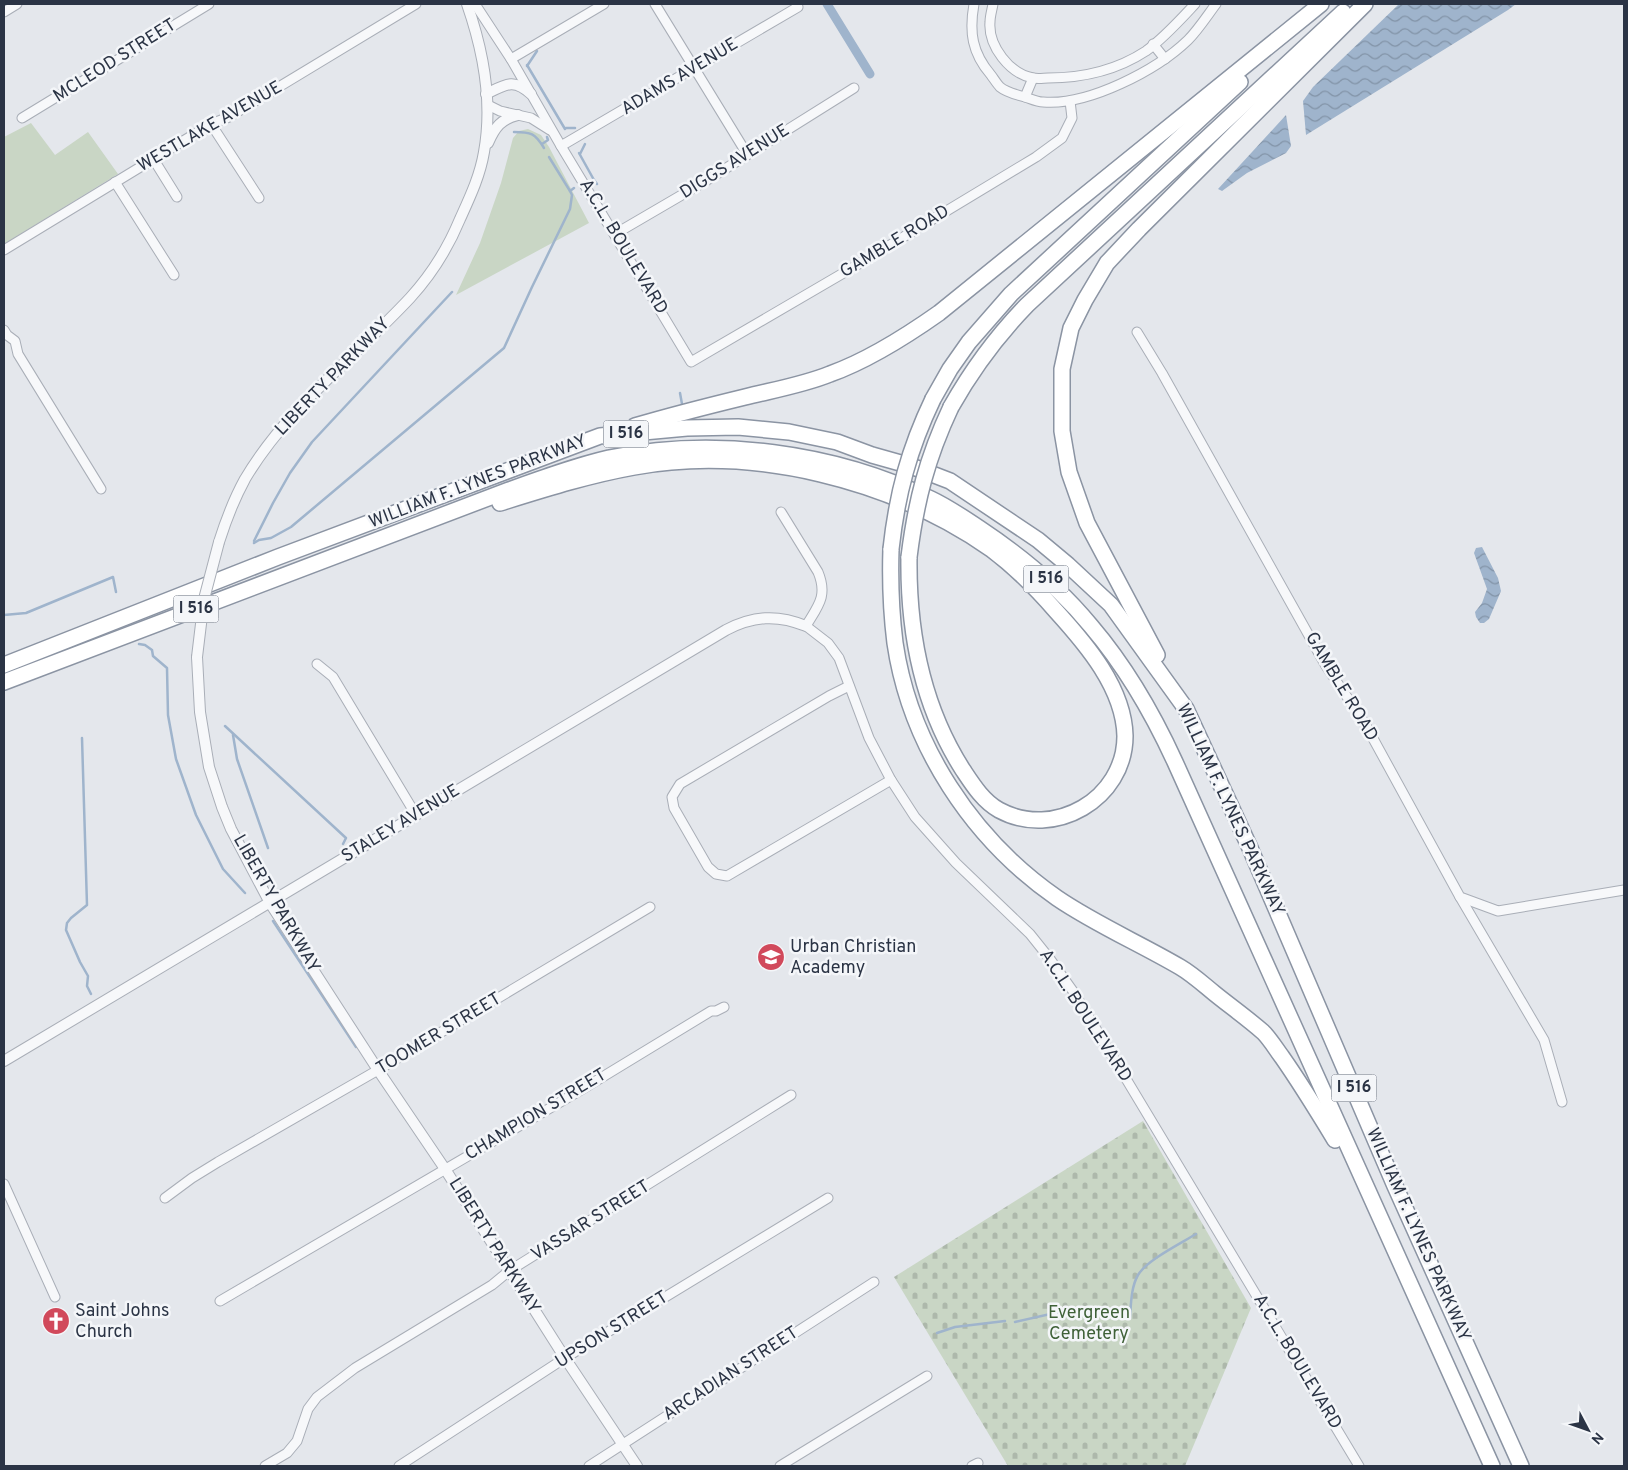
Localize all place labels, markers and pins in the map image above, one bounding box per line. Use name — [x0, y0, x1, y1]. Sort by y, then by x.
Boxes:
place label: Urban Christian Academy — [790, 936, 916, 980]
school or university icon: Urban Christian Academy — [756, 942, 786, 972]
place label: Saint Johns Church — [75, 1300, 170, 1344]
church icon: Saint Johns Church — [41, 1306, 71, 1336]

